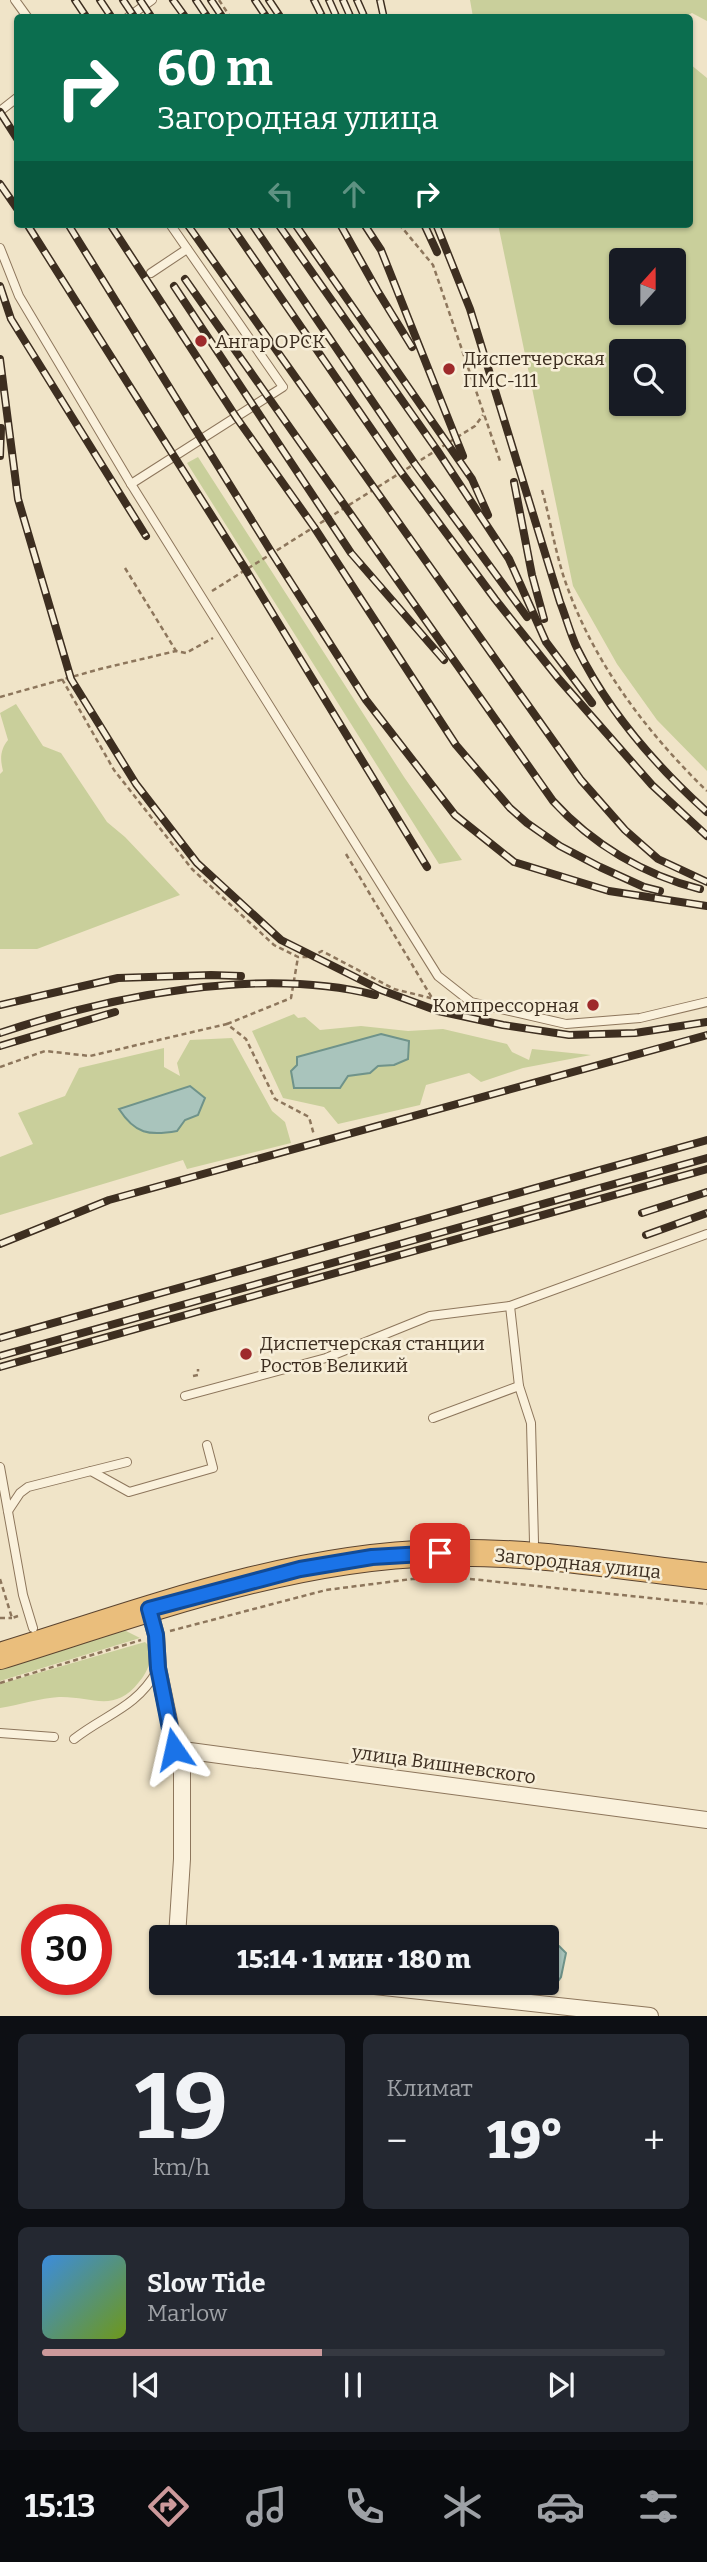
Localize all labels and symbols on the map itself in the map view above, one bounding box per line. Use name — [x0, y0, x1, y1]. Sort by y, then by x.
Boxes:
north arrow — [609, 248, 686, 326]
place label: Ангар ОРСК — [215, 330, 326, 353]
marker: Ангар ОРСК — [193, 333, 209, 349]
place label: Диспетчерская ПМС-111 — [463, 347, 605, 392]
marker: Диспетчерская ПМС-111 — [441, 361, 457, 377]
place label: Компрессорная — [432, 994, 579, 1017]
marker: Компрессорная — [585, 997, 601, 1013]
place label: Диспетчерская станции Ростов Великий — [260, 1332, 485, 1377]
marker: Диспетчерская станции Ростов Великий — [238, 1346, 254, 1362]
pin — [410, 1523, 470, 1583]
street label: Загородная улица — [494, 1543, 663, 1584]
position arrow — [137, 1712, 211, 1786]
street label: улица Вишневского — [350, 1740, 537, 1789]
speed limit sign: 30 — [21, 1904, 112, 1995]

